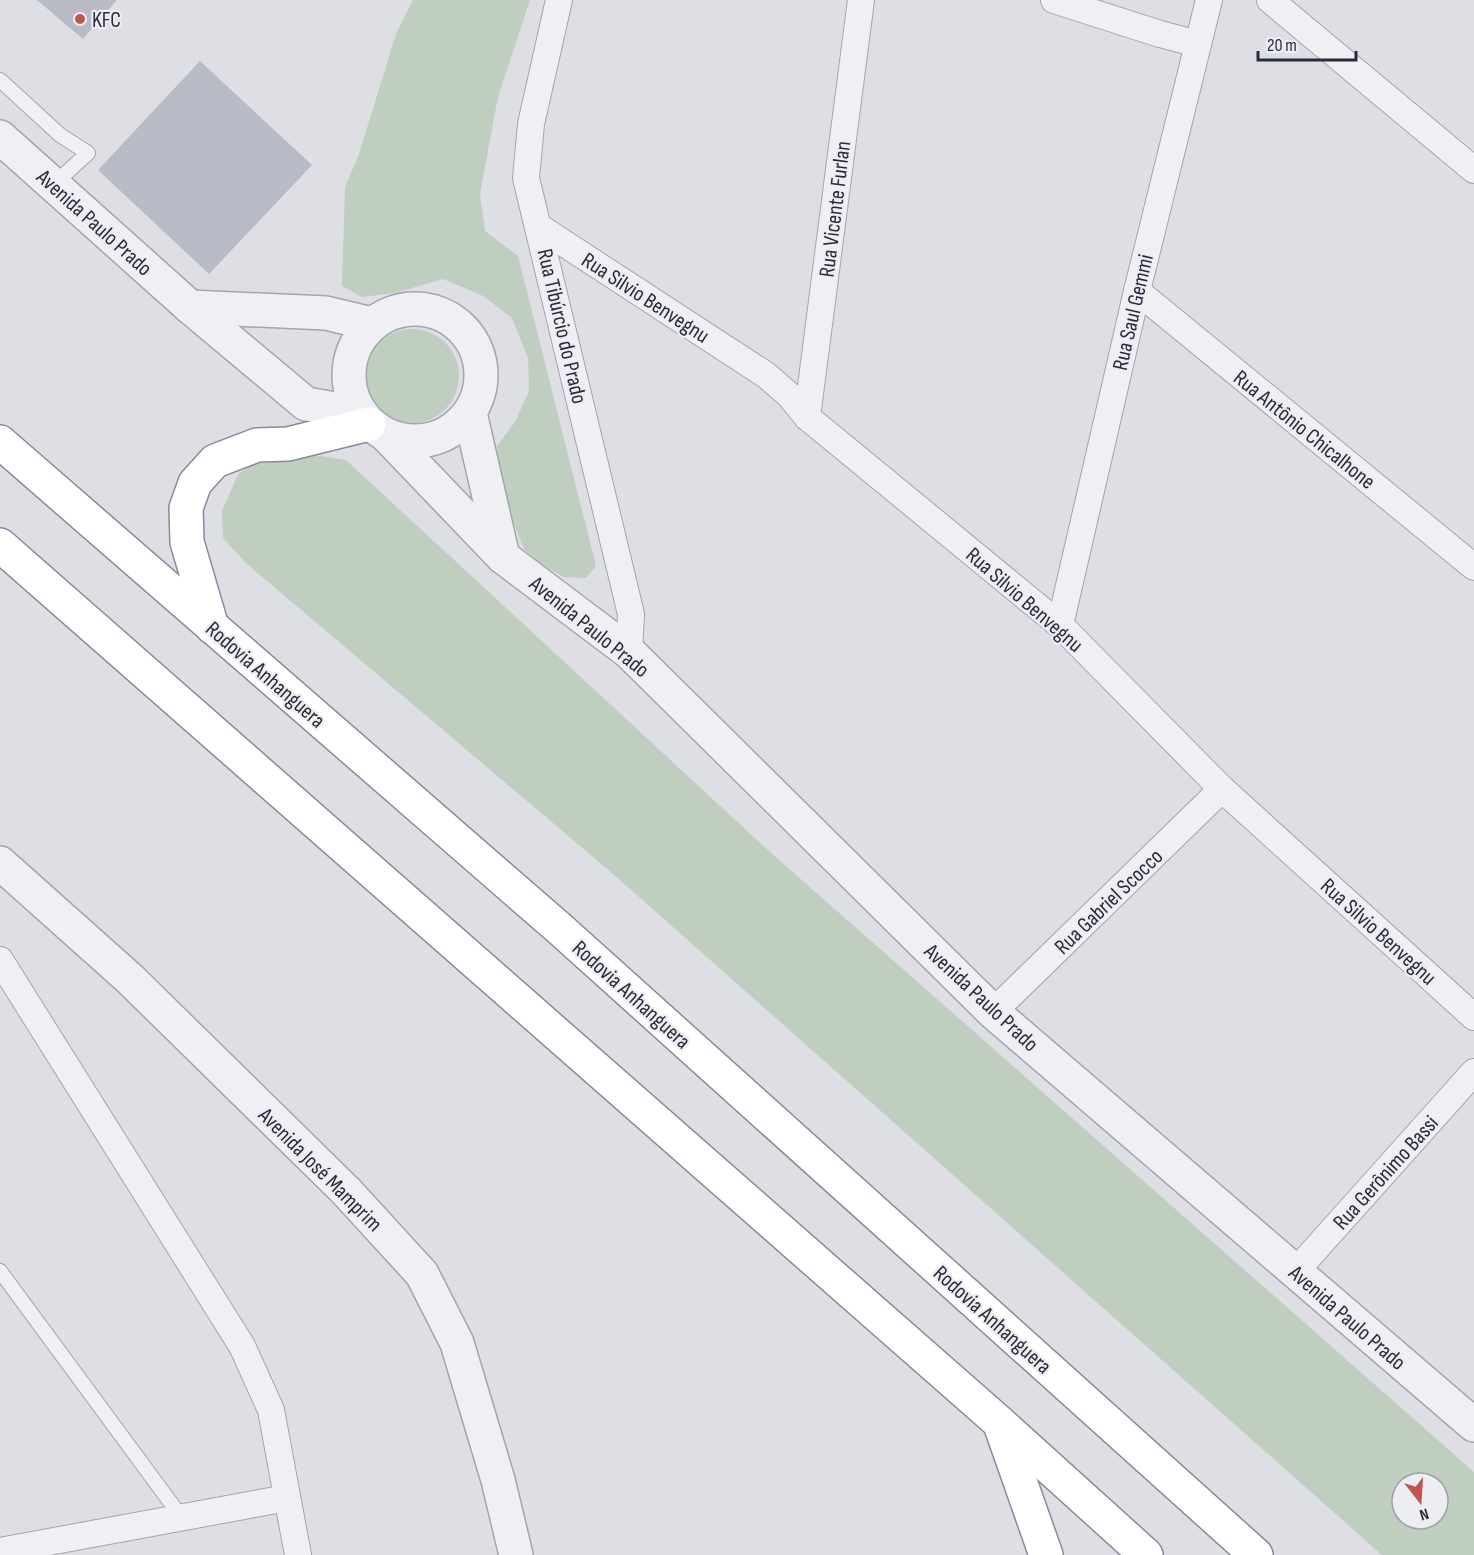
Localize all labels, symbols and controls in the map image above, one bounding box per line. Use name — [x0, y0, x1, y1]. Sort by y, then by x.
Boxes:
place label: KFC — [92, 7, 121, 34]
marker: KFC — [73, 12, 87, 26]
scale bar — [1258, 24, 1356, 62]
text: 20 m — [1267, 35, 1297, 56]
street label: Rua Vicente Furlan — [814, 139, 857, 279]
street label: Avenida Paulo Prado — [30, 163, 157, 282]
street label: Rua Tibúrcio do Prado — [531, 246, 592, 406]
street label: Rua Silvio Benvegnu — [576, 247, 714, 350]
street label: Rua Saul Gemmi — [1107, 252, 1160, 373]
street label: Rua Antônio Chicalhone — [1228, 365, 1380, 496]
street label: Rua Silvio Benvegnu — [960, 542, 1088, 658]
street label: Avenida Paulo Prado — [523, 570, 654, 684]
street label: Rodovia Anhanguera — [200, 616, 330, 734]
street label: Rua Gabriel Scocco — [1049, 844, 1169, 961]
street label: Rua Silvio Benvegnu — [1314, 873, 1442, 991]
street label: Rodovia Anhanguera — [566, 935, 696, 1055]
street label: Avenida Paulo Prado — [918, 938, 1044, 1058]
street label: Avenida José Mamprim — [252, 1102, 388, 1238]
street label: Rua Gerônimo Bassi — [1328, 1110, 1445, 1236]
street label: Avenida Paulo Prado — [1282, 1259, 1411, 1376]
street label: Rodovia Anhanguera — [927, 1260, 1057, 1380]
north arrow — [1390, 1471, 1450, 1531]
text: N — [1417, 1504, 1431, 1524]

